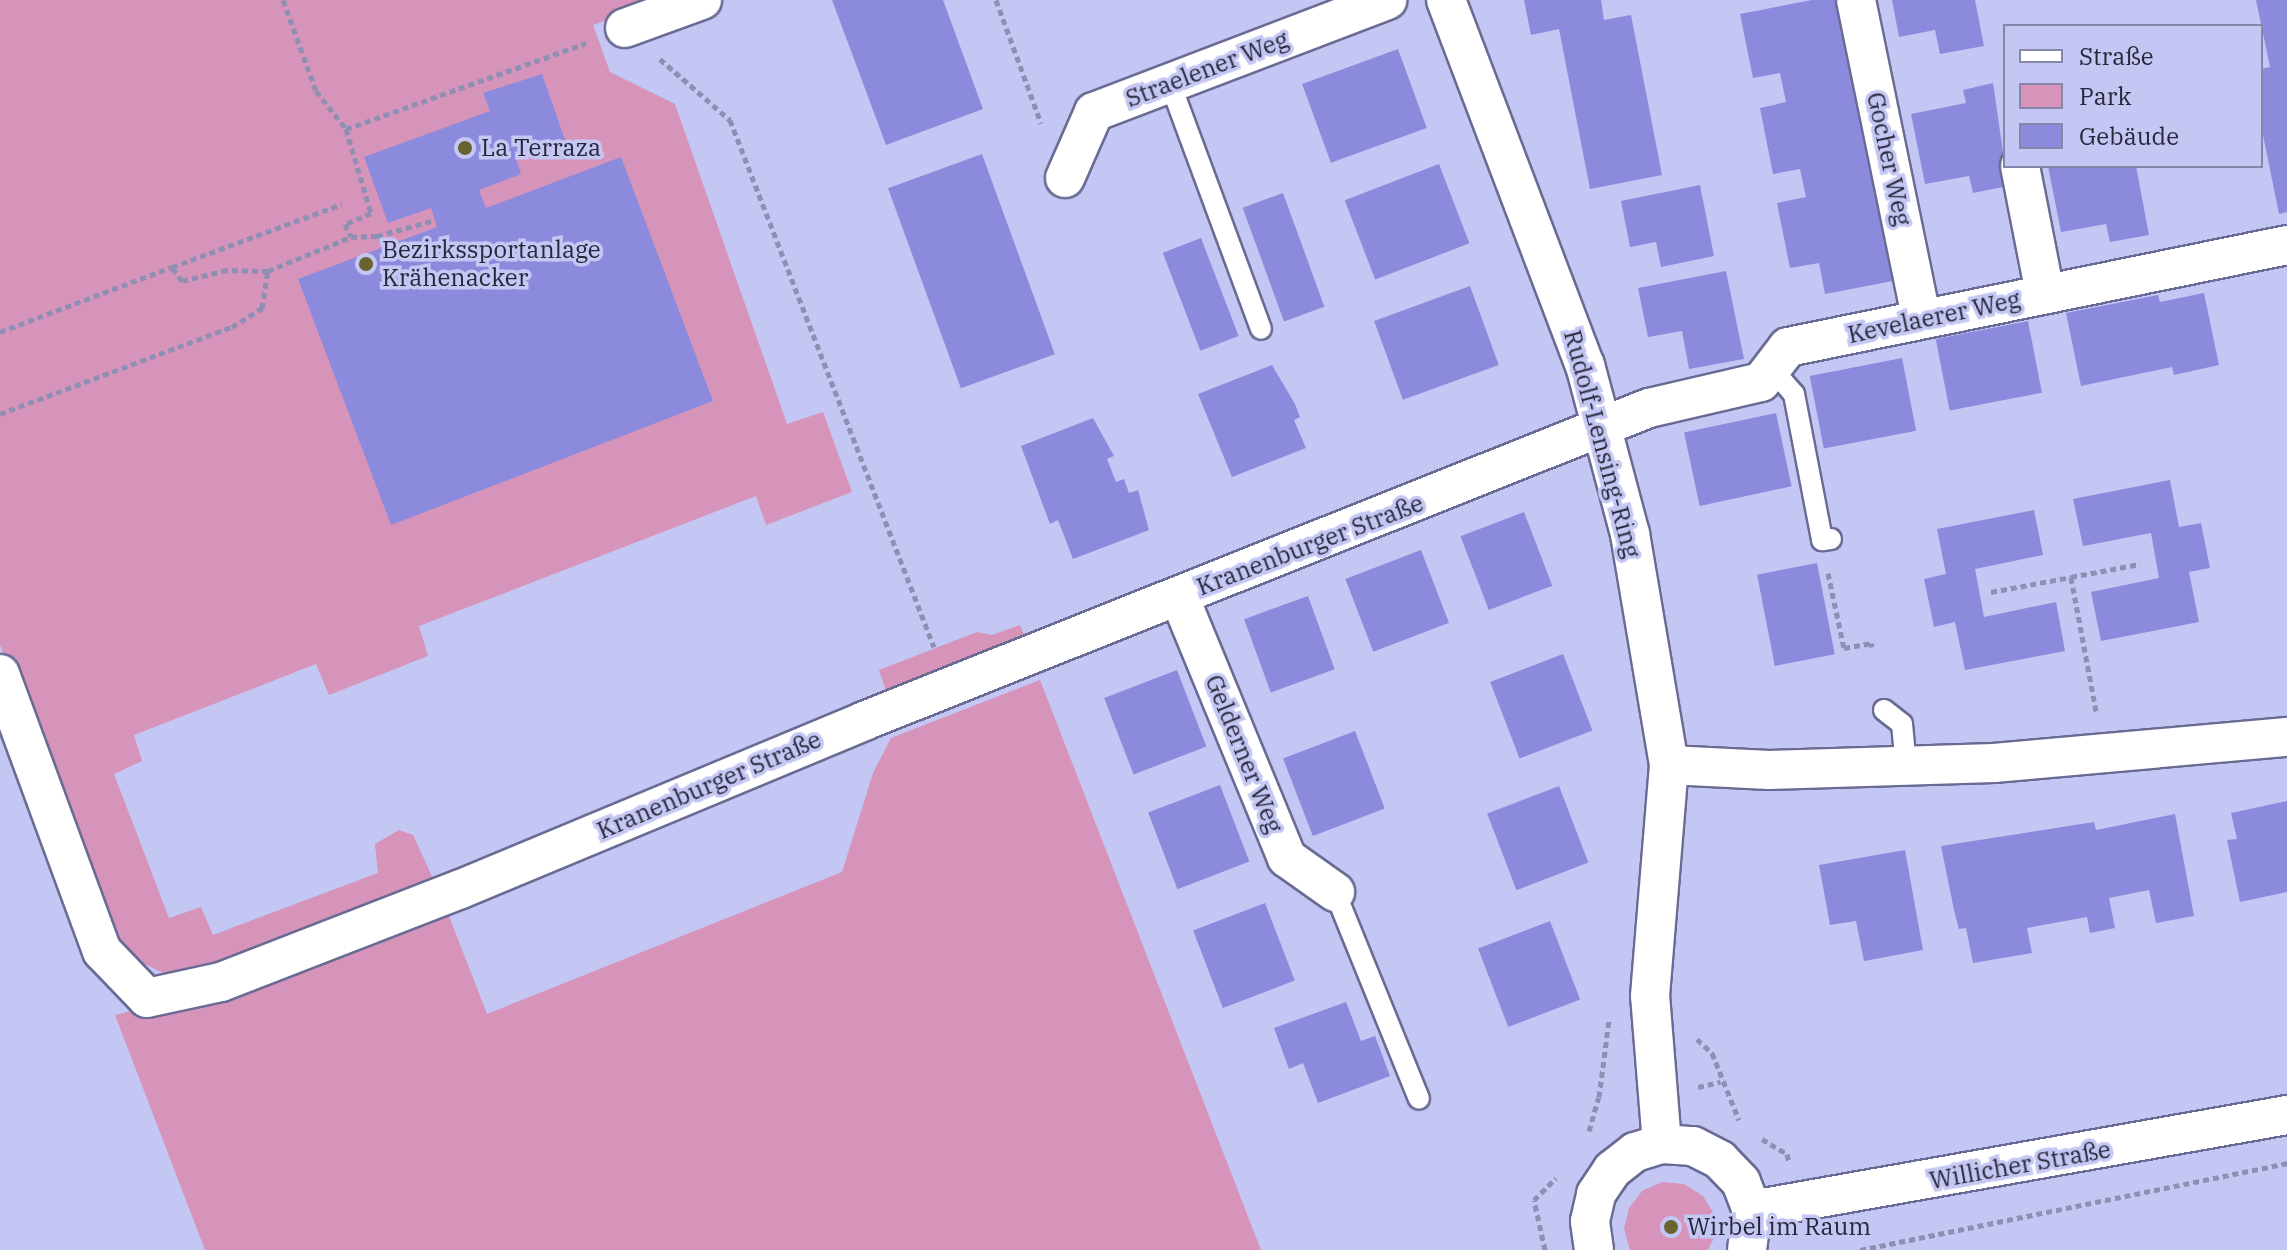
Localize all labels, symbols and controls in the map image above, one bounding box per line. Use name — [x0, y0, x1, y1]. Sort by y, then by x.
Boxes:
legend — [2003, 24, 2263, 168]
street label: Straelener Weg — [1122, 25, 1292, 113]
text: Straße — [2079, 40, 2154, 72]
text: Park — [2079, 80, 2131, 112]
street label: Gocher Weg — [1861, 90, 1917, 228]
text: Gebäude — [2079, 120, 2179, 152]
place label: La Terraza — [481, 134, 601, 162]
marker: La Terraza — [456, 139, 474, 157]
place label: Bezirkssportanlage Krähenacker — [382, 236, 601, 292]
marker: Bezirkssportanlage Krähenacker — [357, 255, 375, 273]
street label: Kevelaerer Weg — [1845, 285, 2023, 349]
street label: Rudolf-Lensing-Ring — [1558, 327, 1646, 561]
street label: Kranenburger Straße — [1193, 488, 1427, 602]
street label: Gelderner Weg — [1199, 671, 1289, 837]
street label: Kranenburger Straße — [593, 725, 825, 845]
street label: Willicher Straße — [1927, 1135, 2113, 1195]
place label: Wirbel im Raum — [1687, 1213, 1871, 1241]
marker: Wirbel im Raum — [1662, 1218, 1680, 1236]

